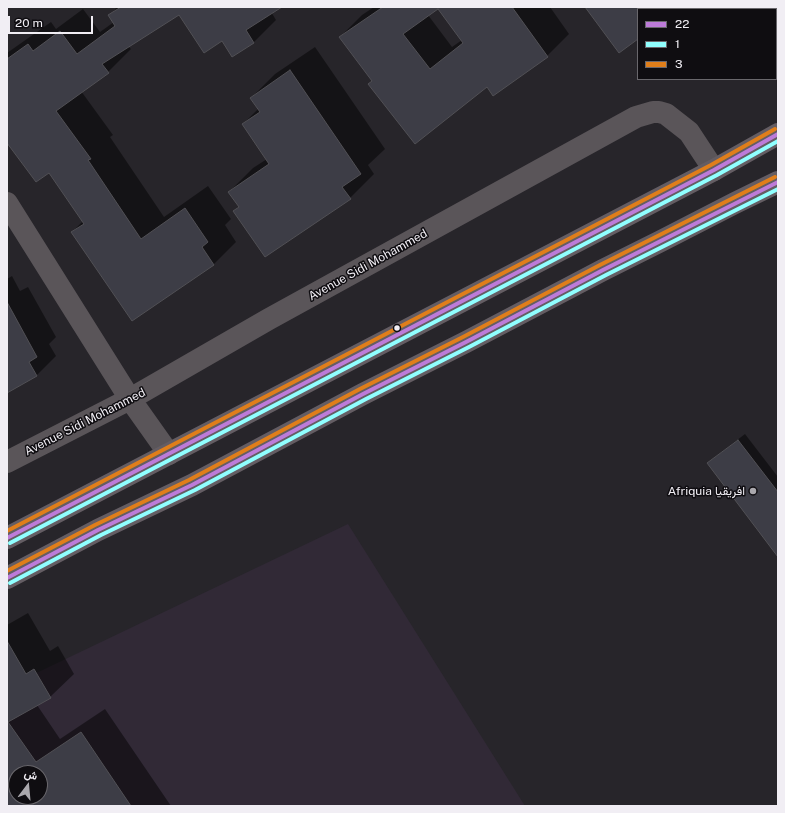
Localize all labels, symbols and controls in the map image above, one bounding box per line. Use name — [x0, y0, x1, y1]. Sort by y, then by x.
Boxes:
scale bar — [10, 8, 95, 34]
legend — [637, 8, 777, 80]
text: 20 m — [15, 16, 43, 30]
text: 22 — [675, 17, 689, 31]
text: 1 — [675, 37, 680, 51]
text: 3 — [675, 57, 683, 71]
street label: Avenue Sidi Mohammed — [306, 226, 430, 304]
unlabelled marker — [392, 323, 402, 333]
street label: Avenue Sidi Mohammed — [22, 385, 148, 459]
place label: Afriquia افريقيا — [668, 484, 745, 498]
marker: Afriquia افريقيا — [748, 486, 758, 496]
north arrow — [8, 765, 48, 805]
text: ش — [23, 767, 39, 782]

